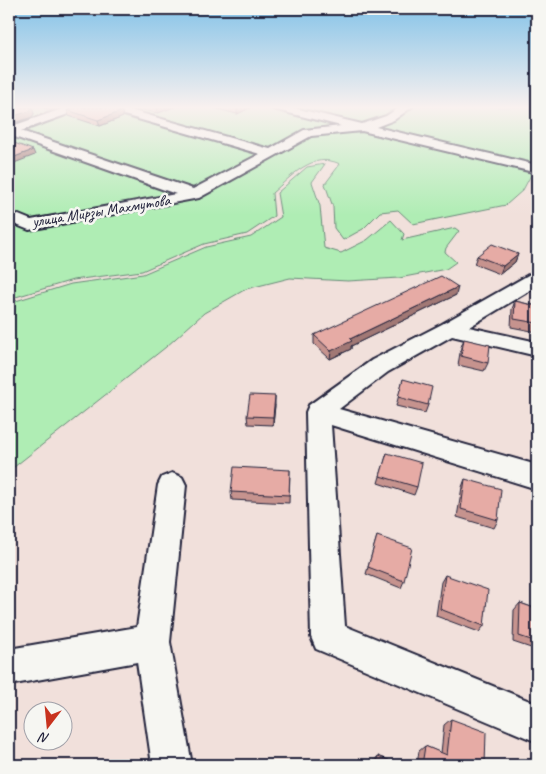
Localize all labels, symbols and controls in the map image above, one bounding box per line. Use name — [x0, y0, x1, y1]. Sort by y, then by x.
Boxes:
street label: улица Мирзы Махмутова — [30, 190, 173, 232]
north arrow — [22, 702, 72, 752]
text: N — [36, 728, 51, 747]

